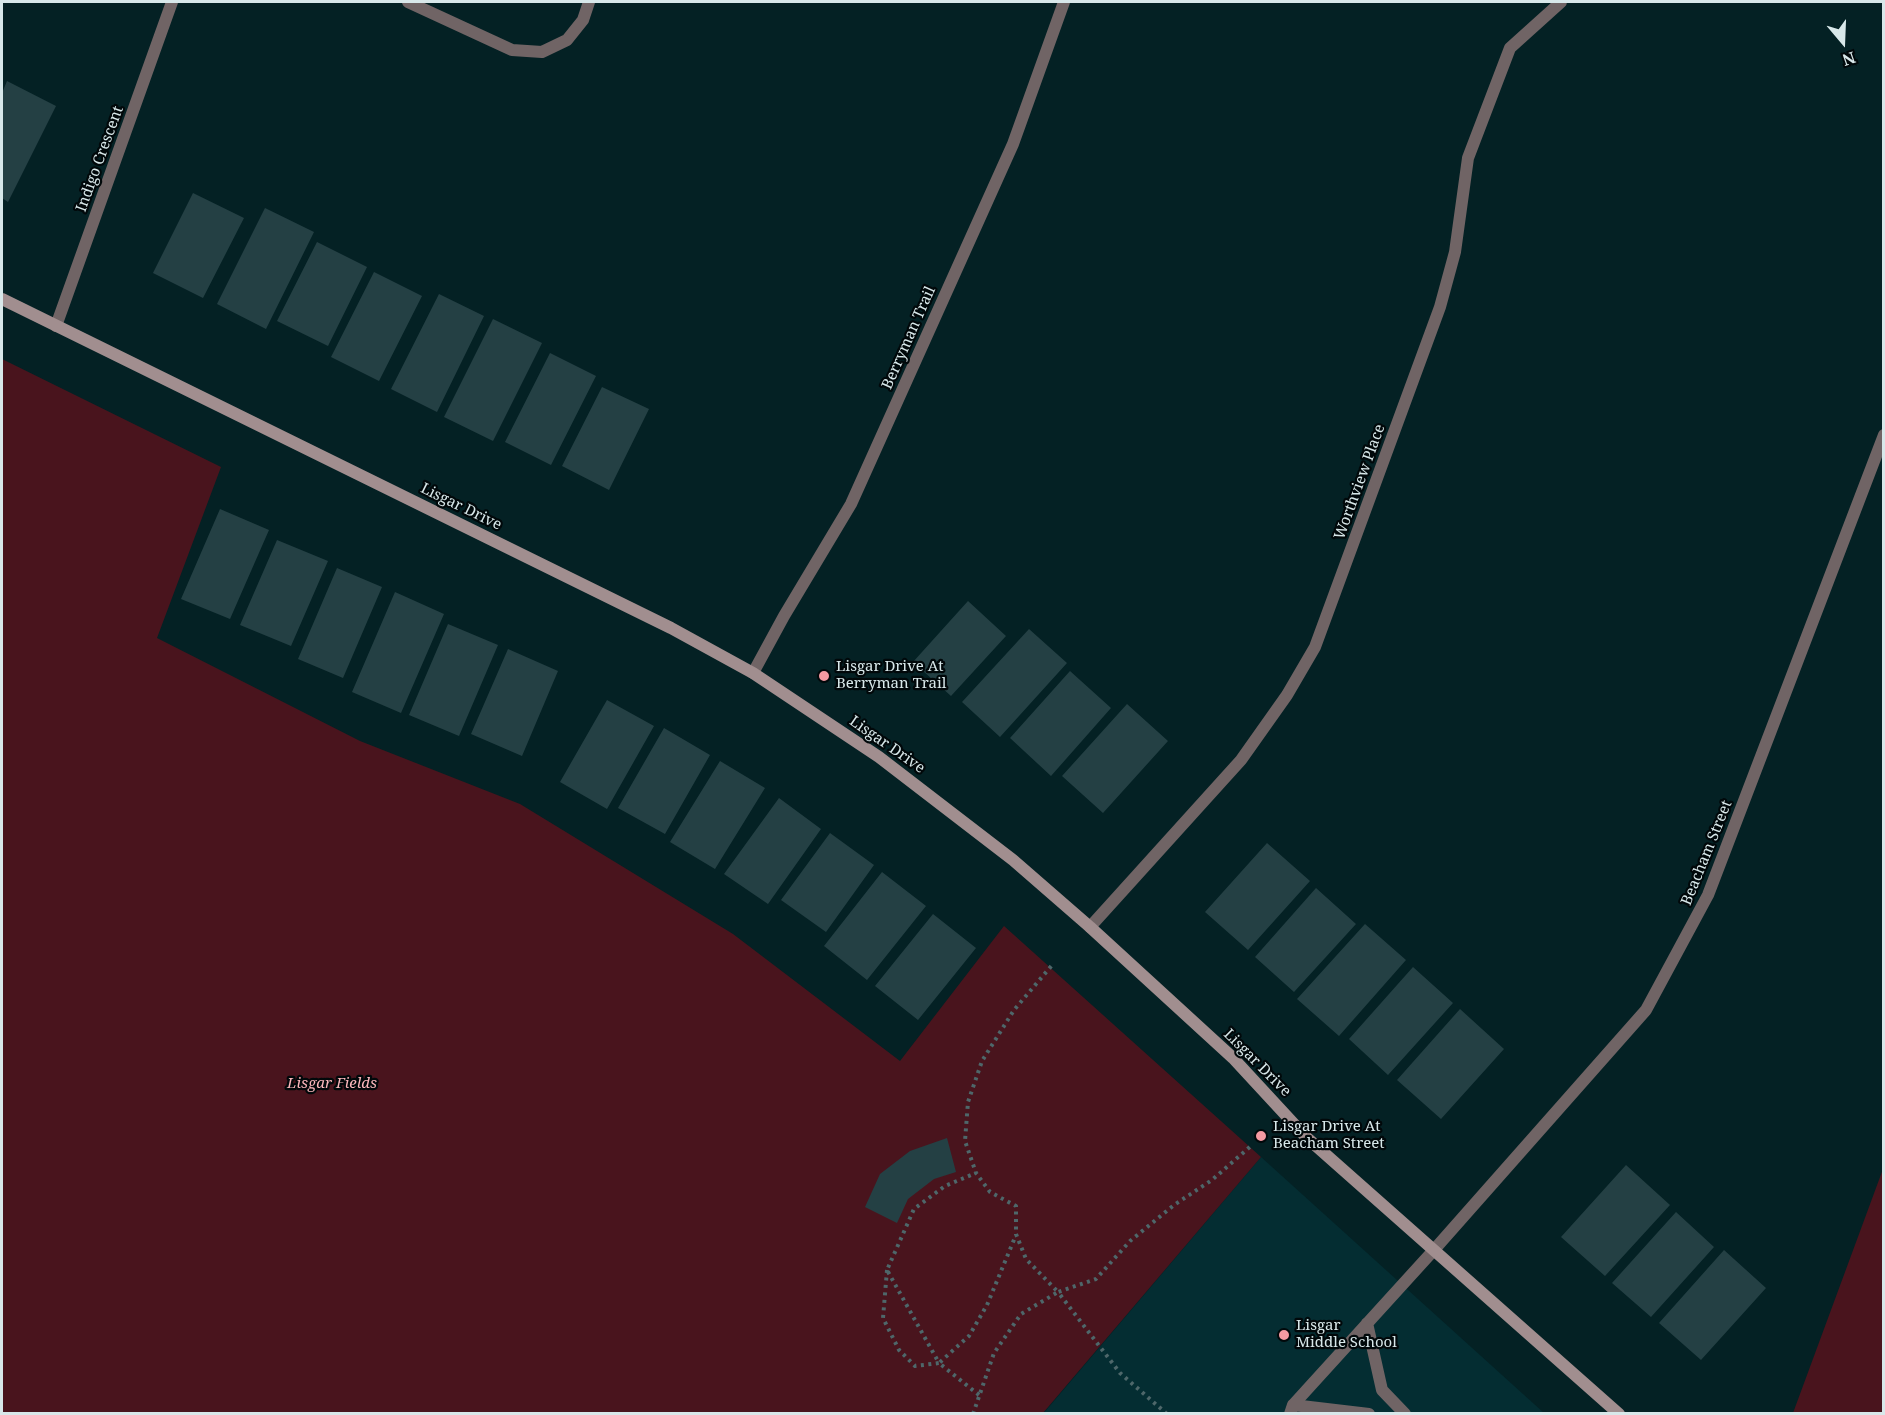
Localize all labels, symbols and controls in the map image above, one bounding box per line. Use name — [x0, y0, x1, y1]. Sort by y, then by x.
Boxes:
north arrow — [1813, 12, 1873, 72]
text: N — [1839, 47, 1858, 71]
street label: Indigo Crescent — [73, 104, 127, 214]
street label: Berryman Trail — [878, 284, 940, 392]
street label: Worthview Place — [1331, 422, 1389, 542]
street label: Lisgar Drive — [418, 480, 504, 534]
place label: Lisgar Drive At Berryman Trail — [836, 658, 946, 693]
marker: Lisgar Drive At Berryman Trail — [817, 669, 831, 683]
street label: Lisgar Drive — [846, 712, 928, 778]
street label: Beacham Street — [1678, 798, 1736, 908]
street label: Lisgar Drive — [1220, 1026, 1294, 1100]
park label: Lisgar Fields — [287, 1075, 377, 1093]
place label: Lisgar Drive At Beacham Street — [1273, 1118, 1385, 1153]
marker: Lisgar Drive At Beacham Street — [1254, 1129, 1268, 1143]
place label: Lisgar Middle School — [1296, 1317, 1397, 1352]
marker: Lisgar Middle School — [1277, 1328, 1291, 1342]

